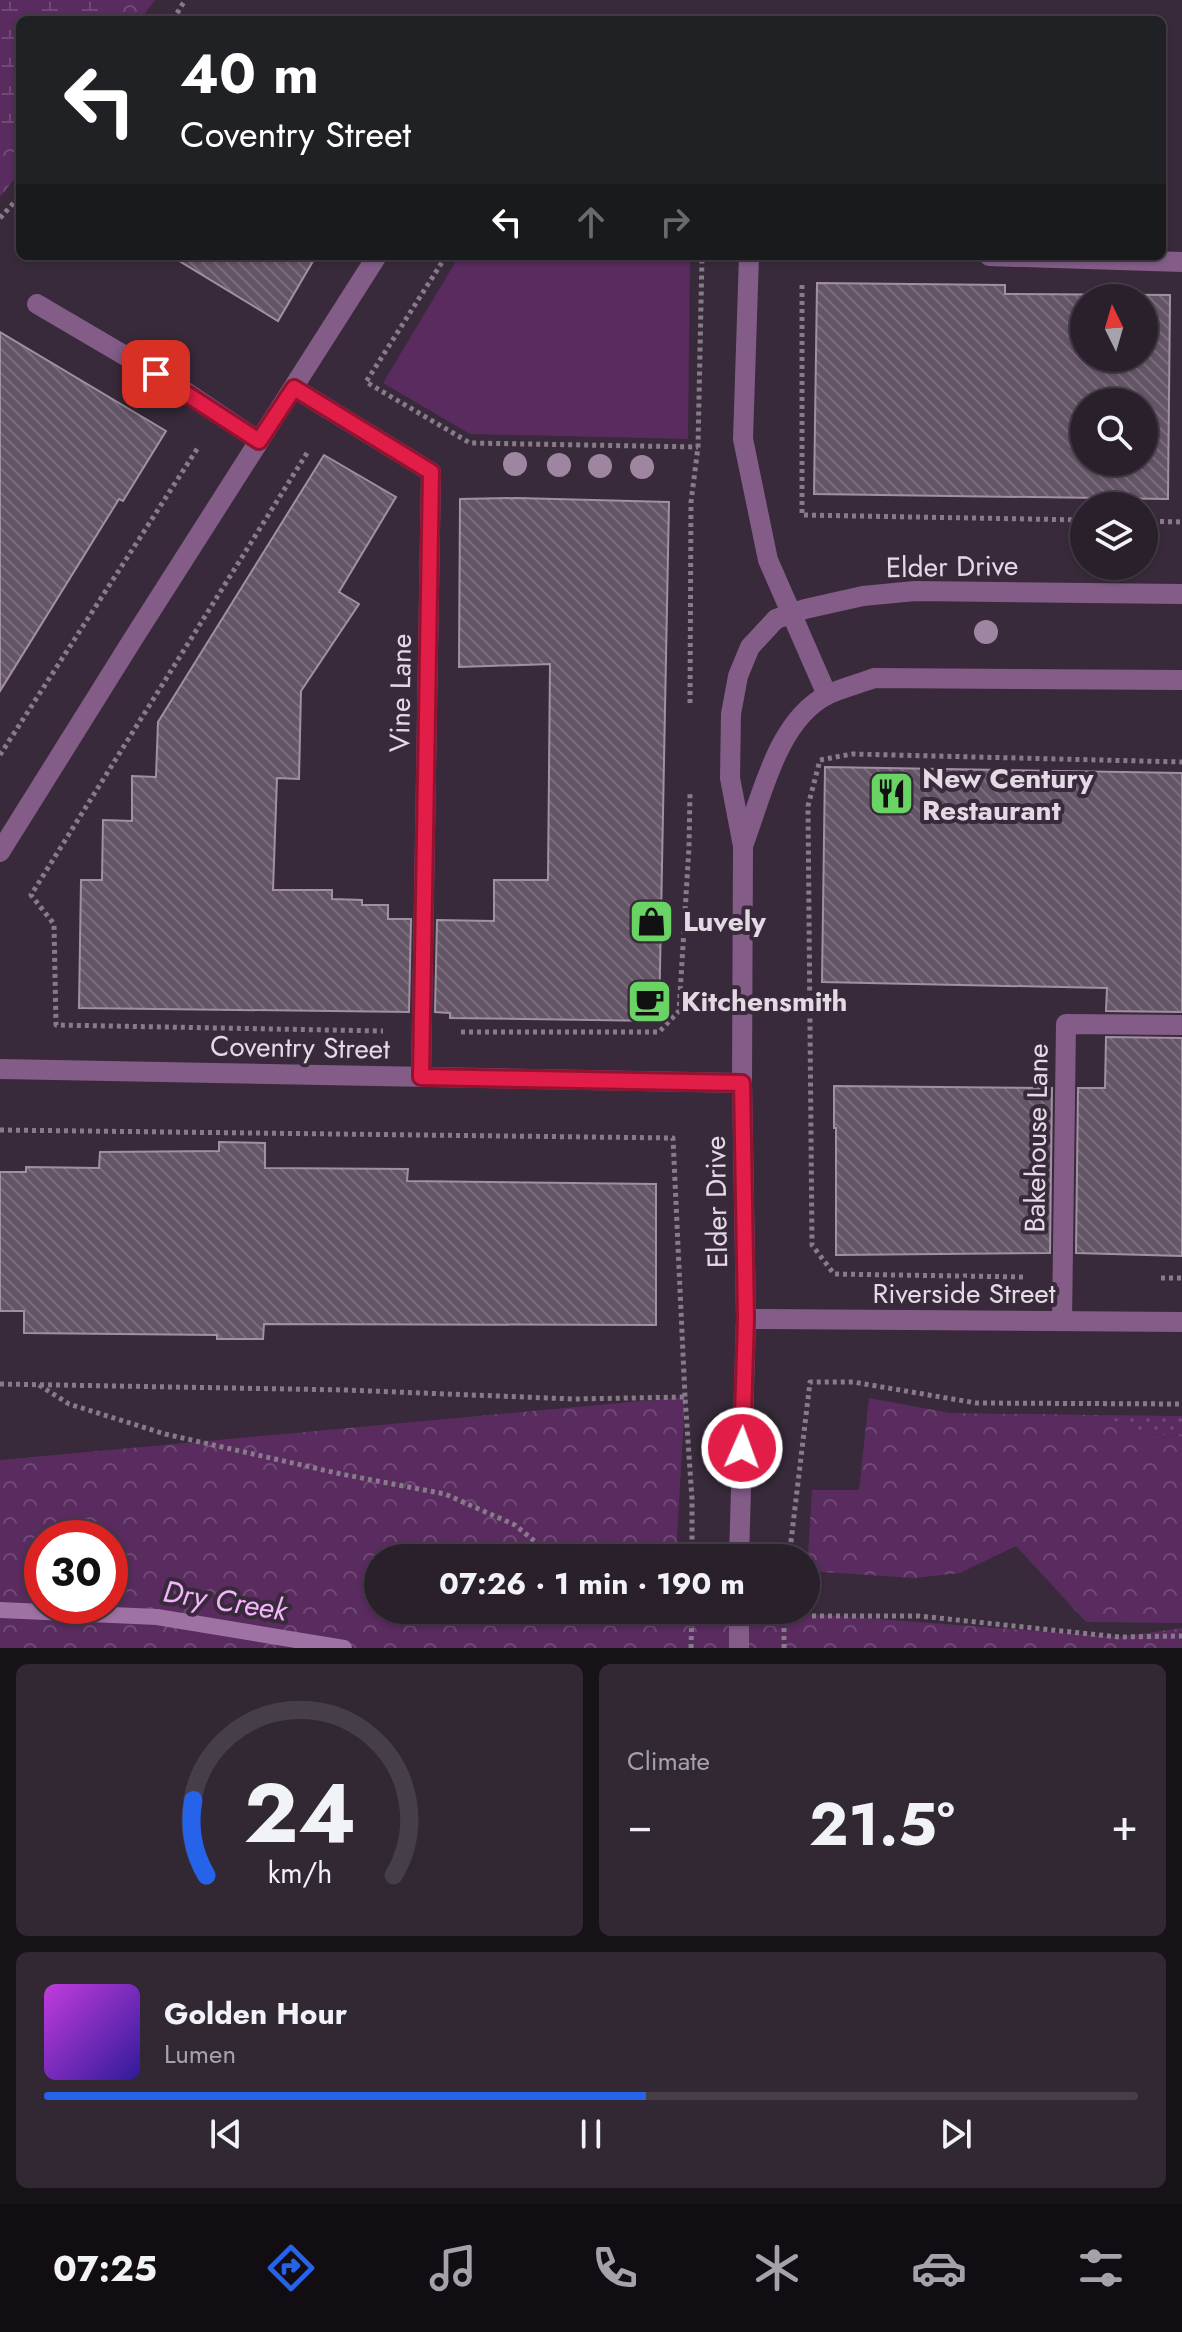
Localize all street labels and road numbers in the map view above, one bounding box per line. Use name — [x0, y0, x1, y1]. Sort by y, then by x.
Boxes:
street label: Elder Drive — [885, 545, 1019, 588]
street label: Vine Lane — [379, 633, 422, 753]
street label: Coventry Street — [210, 1025, 390, 1070]
street label: Bakehouse Lane — [1014, 1043, 1059, 1233]
street label: Elder Drive — [695, 1135, 738, 1269]
street label: Riverside Street — [872, 1273, 1056, 1314]

